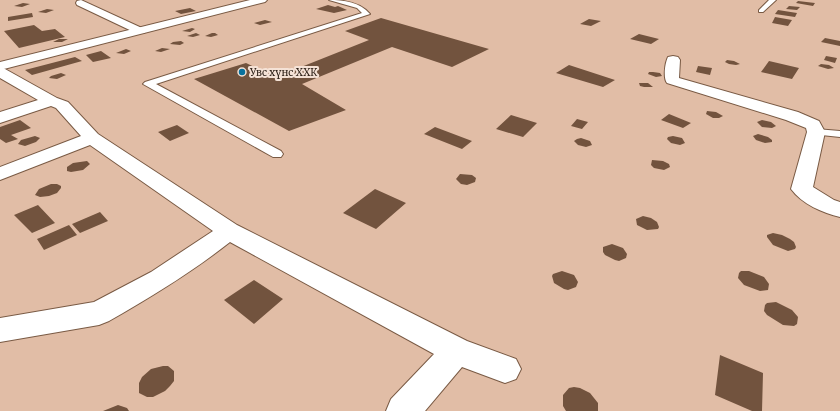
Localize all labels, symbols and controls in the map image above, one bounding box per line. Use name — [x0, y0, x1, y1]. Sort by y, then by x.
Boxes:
place label: Увс хүнс ХХК — [249, 66, 317, 79]
marker: Увс хүнс ХХК — [237, 67, 247, 77]

